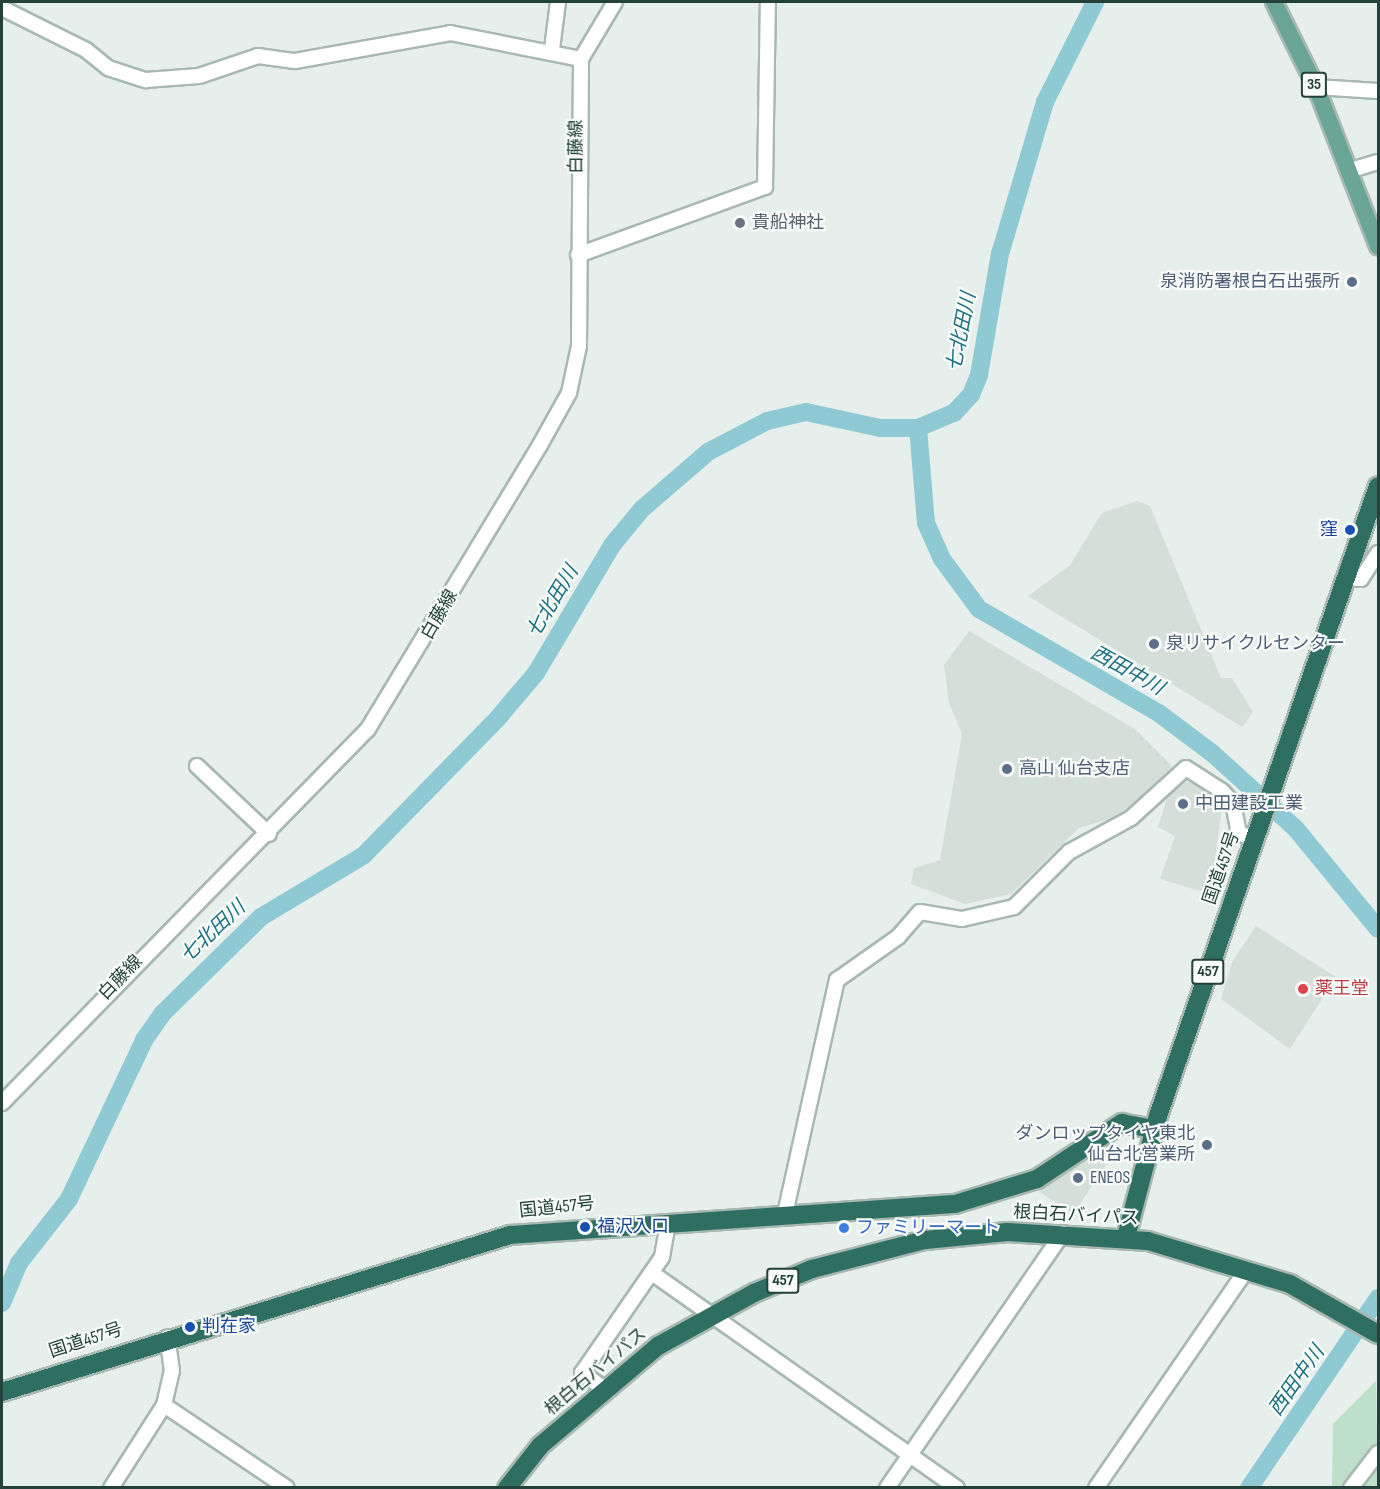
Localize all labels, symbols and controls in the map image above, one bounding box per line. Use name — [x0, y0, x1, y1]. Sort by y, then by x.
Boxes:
road number: 35 — [1300, 72, 1328, 98]
street label: 白藤線 — [566, 120, 588, 174]
place label: 貴船神社 — [752, 212, 824, 234]
marker: 貴船神社 — [733, 216, 747, 230]
place label: 泉消防署根白石出張所 — [1160, 271, 1340, 293]
marker: 泉消防署根白石出張所 — [1345, 275, 1359, 289]
water label: 七北田川 — [943, 290, 981, 374]
place label: 窪 — [1320, 519, 1338, 541]
marker: 窪 — [1343, 523, 1357, 537]
water label: 七北田川 — [522, 562, 584, 642]
street label: 白藤線 — [417, 586, 463, 644]
place label: 泉リサイクルセンター — [1166, 633, 1346, 655]
marker: 泉リサイクルセンター — [1147, 637, 1161, 651]
water label: 西田中川 — [1086, 641, 1168, 701]
place label: 高山 仙台支店 — [1019, 758, 1130, 780]
marker: 高山 仙台支店 — [1000, 762, 1014, 776]
place label: 中田建設工業 — [1195, 793, 1303, 815]
marker: 中田建設工業 — [1176, 797, 1190, 811]
street label: 国道457号 — [1199, 829, 1245, 907]
water label: 七北田川 — [176, 896, 250, 968]
street label: 白藤線 — [94, 951, 148, 1005]
road number: 457 — [1190, 959, 1226, 985]
place label: 薬王堂 — [1315, 978, 1369, 1000]
marker: 薬王堂 — [1296, 982, 1310, 996]
place label: ダンロップタイヤ東北 仙台北営業所 — [1015, 1124, 1195, 1166]
marker: ダンロップタイヤ東北 仙台北営業所 — [1200, 1138, 1214, 1152]
place label: ENEOS — [1090, 1167, 1130, 1189]
marker: ENEOS — [1071, 1171, 1085, 1185]
street label: 国道457号 — [518, 1193, 596, 1223]
street label: 根白石バイパス — [1013, 1202, 1139, 1230]
place label: 福沢入口 — [597, 1216, 669, 1238]
place label: ファミリーマート — [856, 1217, 1000, 1239]
marker: 福沢入口 — [578, 1220, 592, 1234]
marker: ファミリーマート — [837, 1221, 851, 1235]
road number: 457 — [765, 1268, 801, 1294]
place label: 判在家 — [202, 1316, 256, 1338]
street label: 国道457号 — [47, 1319, 125, 1363]
marker: 判在家 — [183, 1320, 197, 1334]
street label: 根白石バイパス — [541, 1323, 651, 1421]
water label: 西田中川 — [1264, 1341, 1330, 1421]

